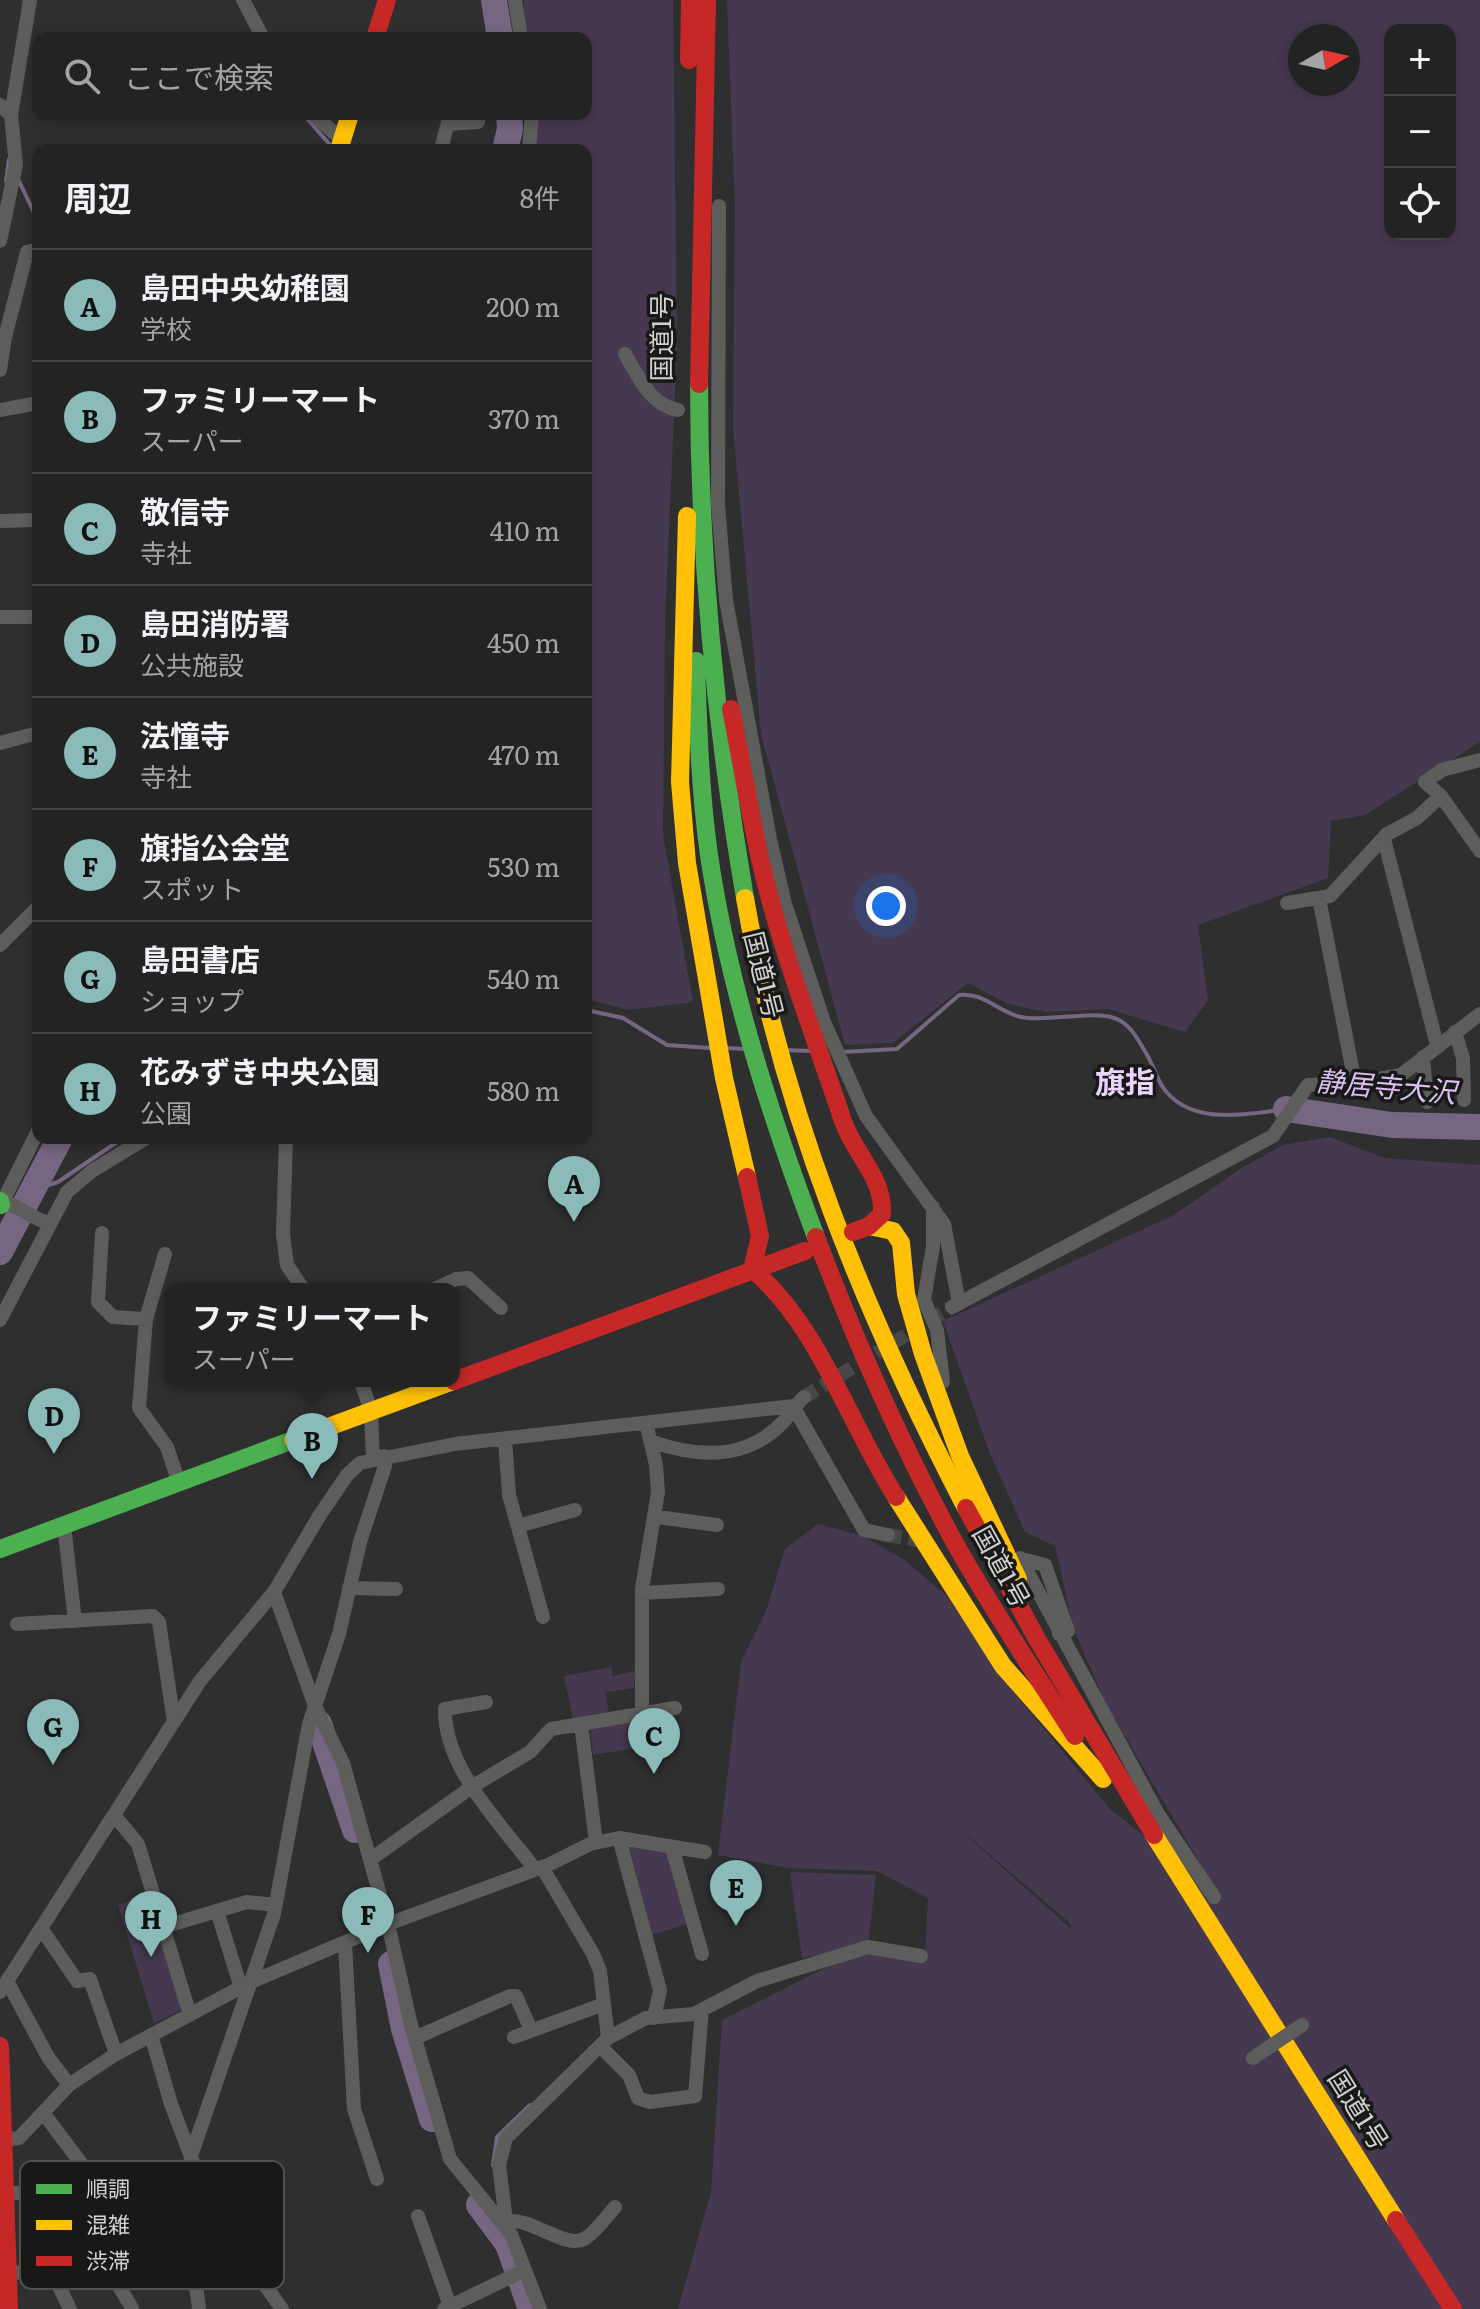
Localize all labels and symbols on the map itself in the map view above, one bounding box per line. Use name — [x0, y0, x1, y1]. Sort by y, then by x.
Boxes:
north arrow — [1288, 24, 1360, 96]
street label: 国道1号 — [640, 293, 679, 381]
your location — [866, 886, 906, 926]
street label: 国道1号 — [736, 927, 795, 1022]
district label: 旗指 — [1095, 1058, 1155, 1102]
water label: 静居寺大沢 — [1315, 1058, 1462, 1112]
pin: A — [548, 1156, 600, 1222]
pin: D — [28, 1388, 80, 1454]
pin: B — [286, 1413, 338, 1479]
street label: 国道1号 — [965, 1518, 1042, 1614]
pin: G — [27, 1699, 79, 1765]
pin: C — [628, 1708, 680, 1774]
pin: E — [710, 1860, 762, 1926]
pin: F — [342, 1887, 394, 1953]
pin: H — [125, 1891, 177, 1957]
street label: 国道1号 — [1320, 2061, 1400, 2157]
legend — [20, 2161, 284, 2289]
text: 順調 — [86, 2171, 130, 2204]
text: 混雑 — [86, 2207, 130, 2240]
text: 渋滞 — [86, 2243, 130, 2276]

